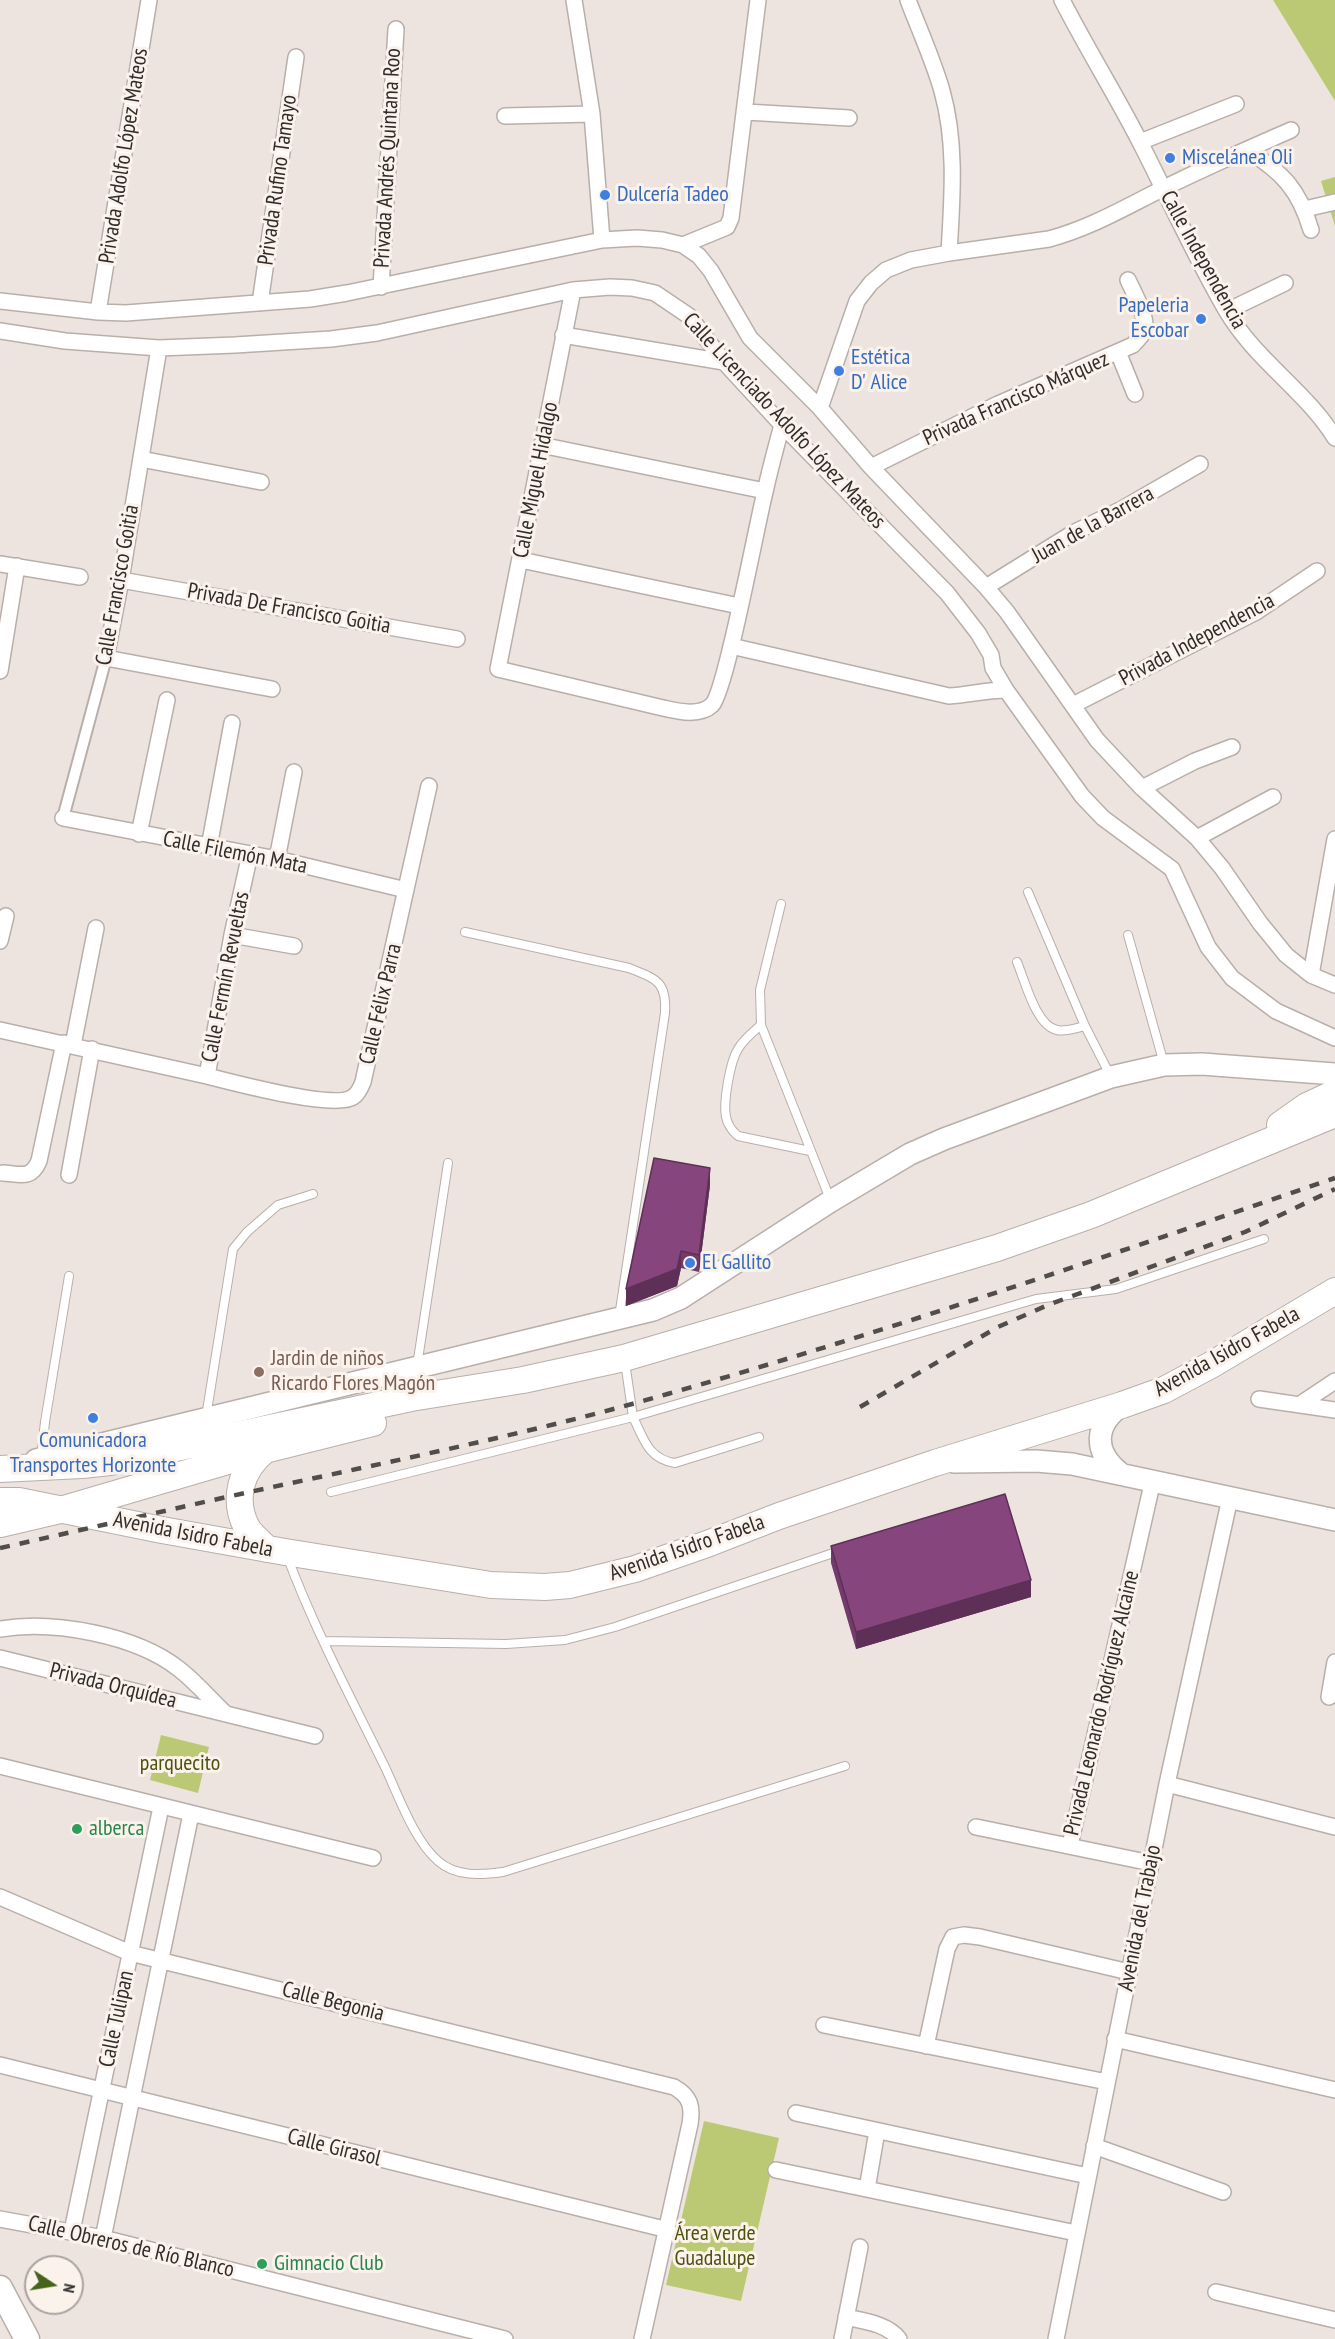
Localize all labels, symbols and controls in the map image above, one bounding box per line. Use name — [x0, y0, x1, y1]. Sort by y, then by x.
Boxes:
street label: Privada Adolfo López Mateos — [94, 46, 154, 266]
street label: Privada Andrés Quintana Roo — [369, 47, 407, 269]
street label: Privada Rufino Tamayo — [253, 93, 303, 267]
place label: Miscelánea Oli — [1182, 145, 1293, 171]
marker: Miscelánea Oli — [1163, 151, 1177, 165]
place label: Dulcería Tadeo — [617, 182, 729, 208]
street label: Calle Independencia — [1154, 186, 1252, 334]
marker: Dulcería Tadeo — [598, 188, 612, 202]
place label: Papeleria Escobar — [1118, 293, 1189, 344]
street label: Calle Licenciado Adolfo López Mateos — [677, 308, 891, 534]
marker: Papeleria Escobar — [1194, 312, 1208, 326]
place label: Estética D' Alice — [851, 345, 910, 396]
street label: Privada Francisco Márquez — [919, 346, 1113, 452]
marker: Estética D' Alice — [832, 364, 846, 378]
street label: Calle Miguel Hidalgo — [508, 400, 564, 560]
street label: Juan de la Barrera — [1028, 481, 1158, 569]
street label: Calle Francisco Goitia — [91, 503, 145, 667]
street label: Privada De Francisco Goitia — [185, 578, 393, 640]
street label: Privada Independencia — [1115, 588, 1279, 692]
street label: Calle Filemón Mata — [161, 826, 309, 880]
street label: Calle Fermín Revueltas — [197, 889, 255, 1065]
street label: Calle Félix Parra — [354, 941, 408, 1067]
place label: El Gallito — [702, 1250, 771, 1276]
marker: El Gallito — [683, 1256, 697, 1270]
street label: Avenida Isidro Fabela — [1150, 1301, 1304, 1403]
place label: Jardin de niños Ricardo Flores Magón — [271, 1346, 435, 1398]
marker: Jardin de niños Ricardo Flores Magón — [252, 1365, 266, 1379]
marker: Comunicadora Transportes Horizonte — [86, 1411, 100, 1425]
place label: Comunicadora Transportes Horizonte — [10, 1428, 176, 1480]
street label: Avenida Isidro Fabela — [111, 1507, 275, 1563]
street label: Avenida Isidro Fabela — [606, 1509, 768, 1587]
street label: Privada Leonardo Rodríguez Alcaine — [1059, 1568, 1145, 1838]
street label: Privada Orquídea — [47, 1657, 179, 1715]
park label: parquecito — [140, 1751, 220, 1777]
place label: alberca — [89, 1816, 144, 1842]
marker: alberca — [70, 1822, 84, 1836]
street label: Avenida del Trabajo — [1113, 1843, 1167, 1993]
street label: Calle Tulipan — [94, 1968, 140, 2070]
street label: Calle Begonia — [279, 1977, 387, 2027]
street label: Calle Girasol — [285, 2124, 383, 2172]
street label: Calle Obreros de Río Blanco — [25, 2210, 237, 2284]
park label: Área verde Guadalupe — [674, 2221, 756, 2272]
place label: Gimnacio Club — [274, 2251, 383, 2277]
north arrow — [24, 2255, 84, 2315]
marker: Gimnacio Club — [255, 2257, 269, 2271]
text: N — [59, 2282, 80, 2295]

